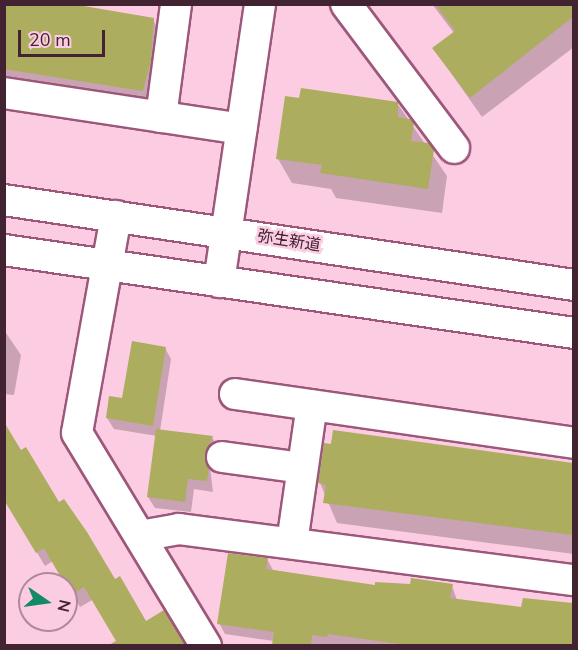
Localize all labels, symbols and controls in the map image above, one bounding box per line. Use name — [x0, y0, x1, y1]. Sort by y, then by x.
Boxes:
scale bar — [21, 18, 108, 56]
text: 20 m — [29, 28, 71, 52]
street label: 弥生新道 — [256, 227, 322, 255]
north arrow — [18, 572, 78, 632]
text: N — [52, 597, 76, 614]

